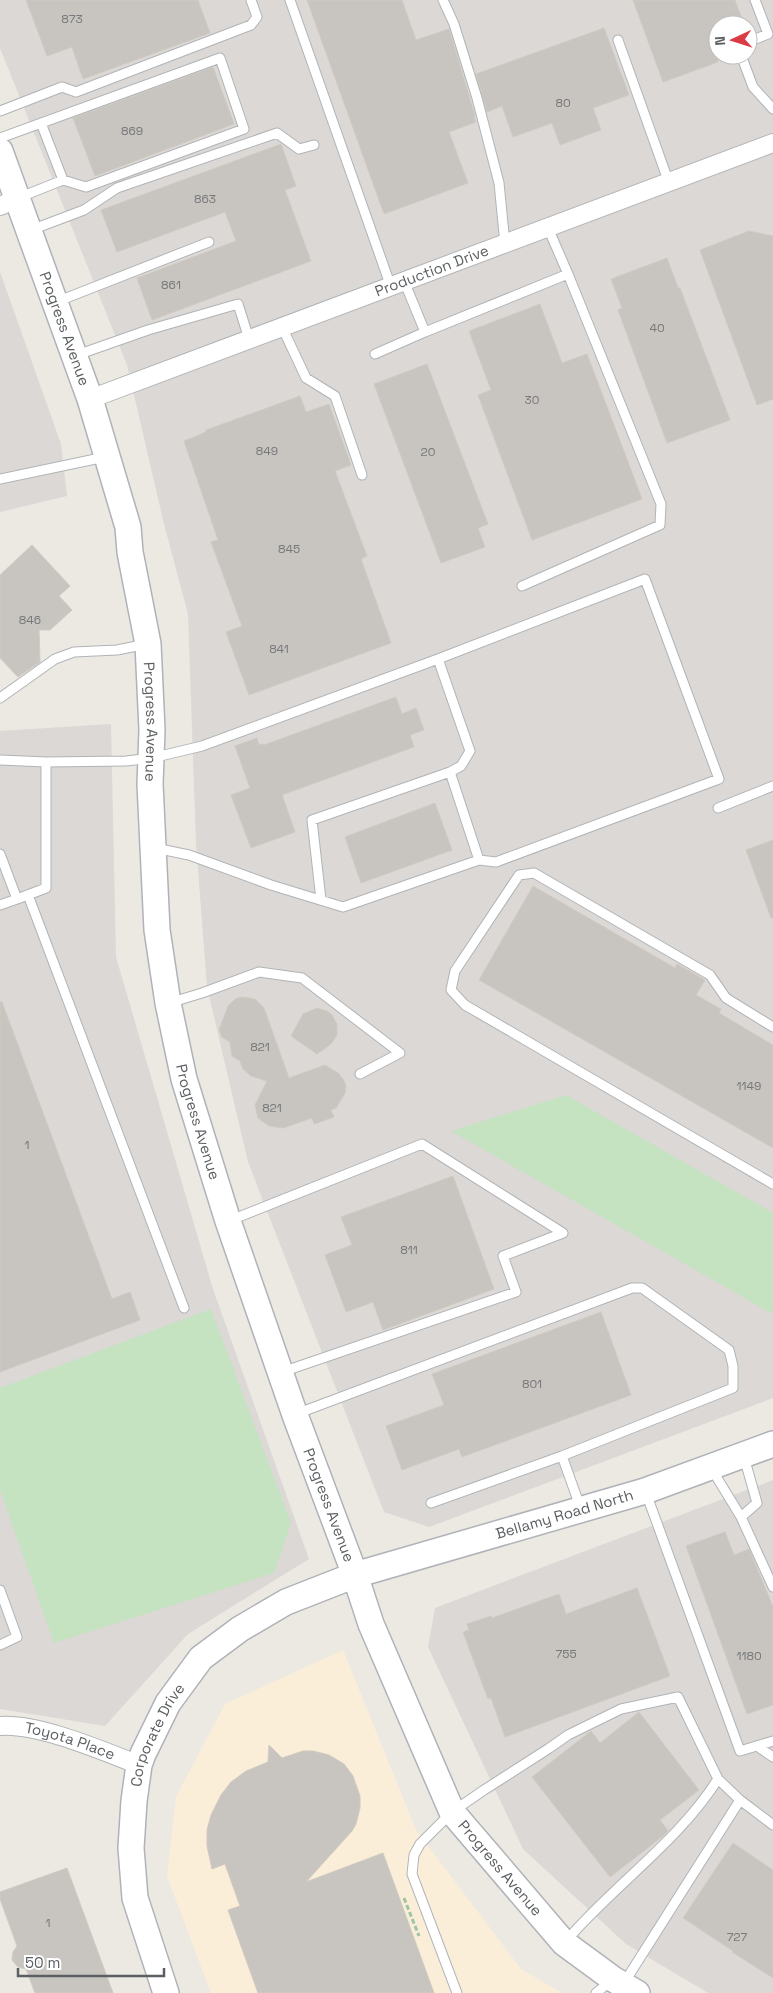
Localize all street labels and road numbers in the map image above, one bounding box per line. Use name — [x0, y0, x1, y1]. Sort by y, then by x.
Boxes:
street label: Production Drive — [372, 240, 491, 300]
street label: Progress Avenue — [36, 269, 94, 388]
street label: Progress Avenue — [140, 661, 162, 782]
street label: Progress Avenue — [172, 1062, 225, 1182]
street label: Progress Avenue — [299, 1445, 359, 1565]
street label: Bellamy Road North — [493, 1485, 635, 1543]
street label: Corporate Drive — [126, 1679, 188, 1788]
street label: Toyota Place — [24, 1718, 118, 1764]
street label: Progress Avenue — [454, 1816, 547, 1920]

